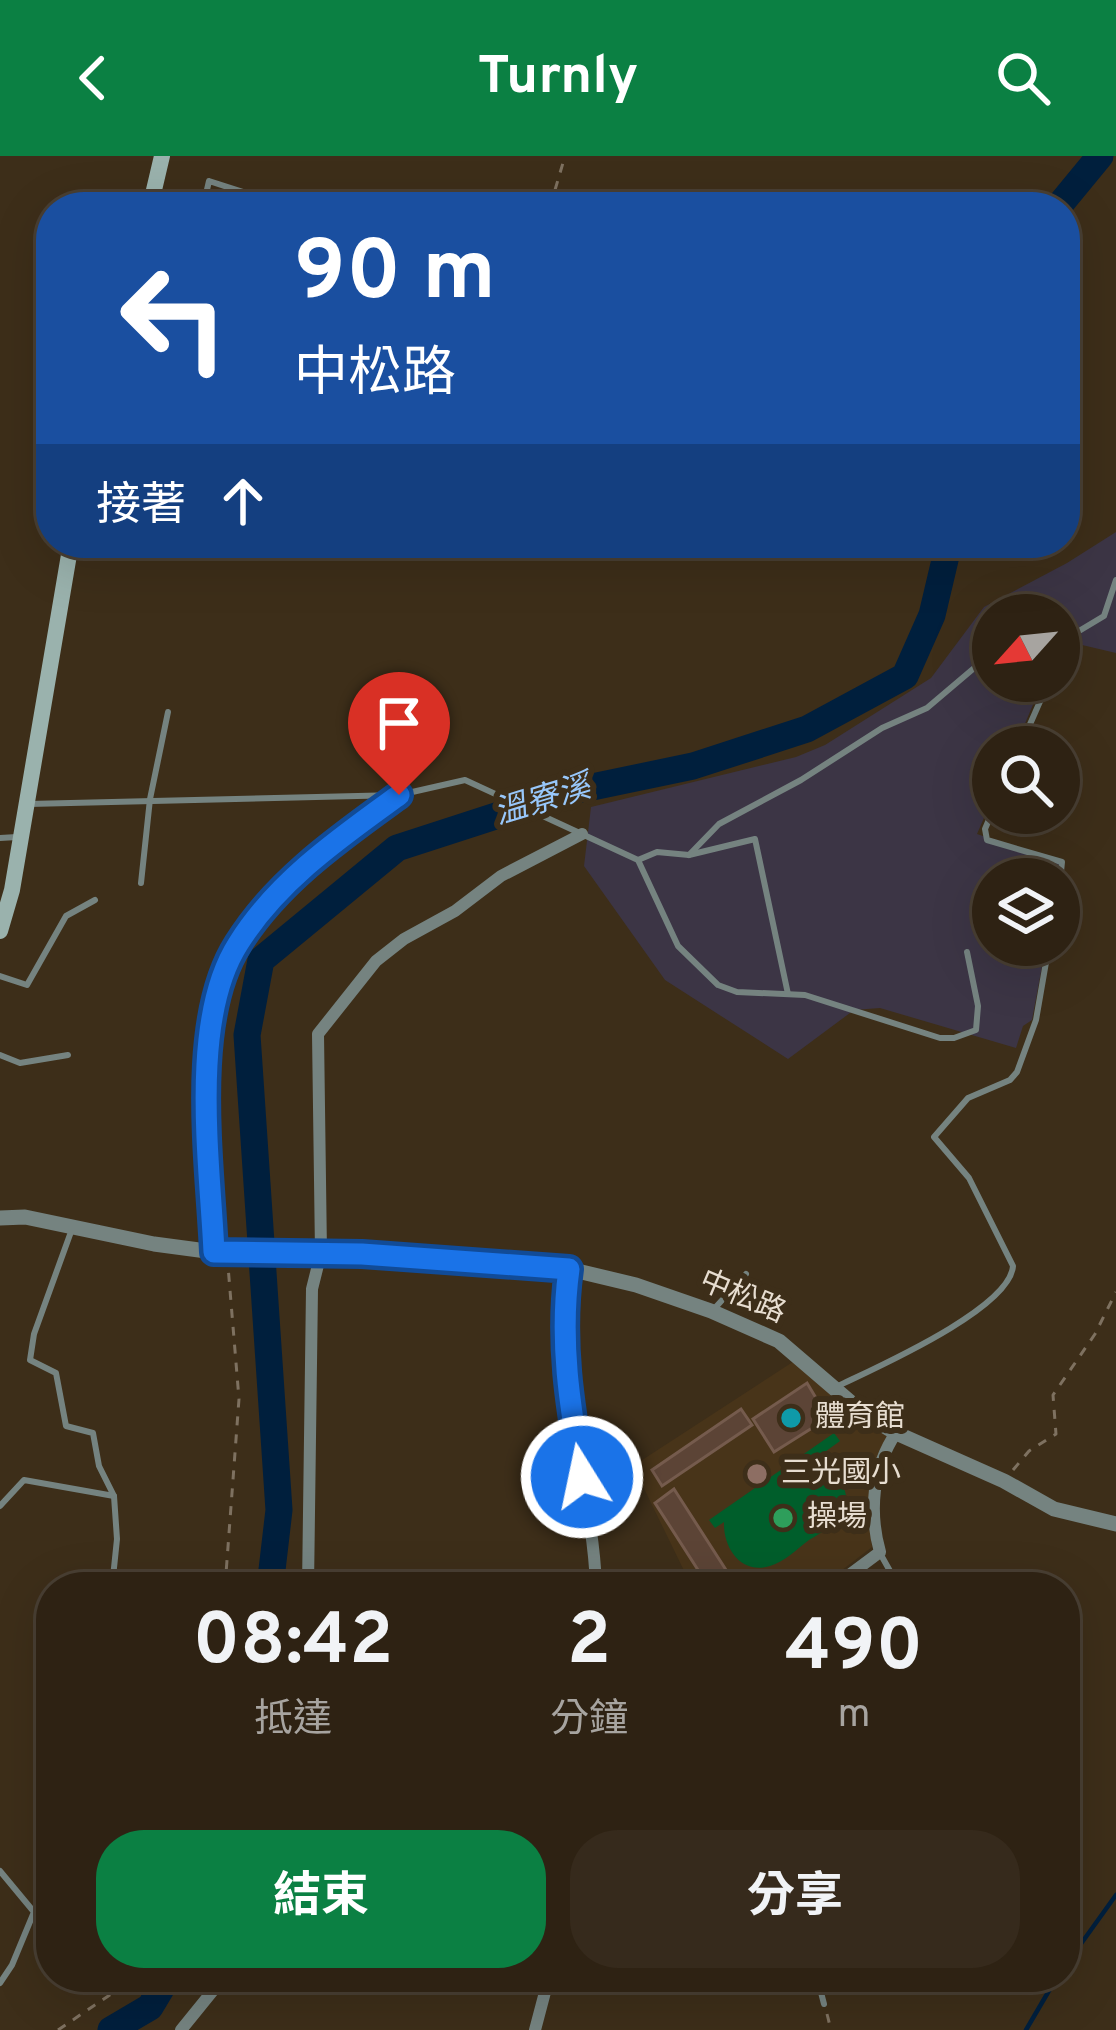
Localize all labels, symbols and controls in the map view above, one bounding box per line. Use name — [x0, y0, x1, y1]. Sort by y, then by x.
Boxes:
text: Turnly — [477, 44, 639, 113]
icon: back — [60, 45, 126, 111]
icon: search — [990, 45, 1056, 111]
text: 90 m — [294, 223, 496, 329]
icon: left — [96, 240, 252, 396]
text: 中松路 — [294, 342, 456, 411]
icon: ahead — [210, 468, 276, 534]
text: 接著 — [96, 479, 186, 536]
north arrow — [972, 594, 1080, 702]
map controls — [972, 594, 1080, 966]
pin — [348, 672, 450, 795]
icon: arrive — [366, 690, 432, 756]
button: search — [972, 726, 1080, 834]
water label: 溫寮溪 — [490, 766, 600, 837]
button: layers — [972, 858, 1080, 966]
street label: 中松路 — [693, 1263, 791, 1333]
place label: 體育館 — [815, 1400, 905, 1437]
marker: 體育館 — [778, 1405, 804, 1431]
position arrow — [519, 1414, 645, 1540]
place label: 三光國小 — [781, 1456, 901, 1493]
marker: 三光國小 — [744, 1461, 770, 1487]
place label: 操場 — [807, 1500, 867, 1537]
marker: 操場 — [770, 1505, 796, 1531]
text: 08:42 — [193, 1598, 393, 1690]
text: 2 — [567, 1598, 611, 1690]
text: 490 — [785, 1604, 923, 1696]
text: m — [838, 1692, 871, 1741]
text: 抵達 — [254, 1697, 332, 1746]
text: 分鐘 — [550, 1697, 628, 1746]
button: 結束 — [96, 1830, 546, 1968]
button: 分享 — [570, 1830, 1020, 1968]

